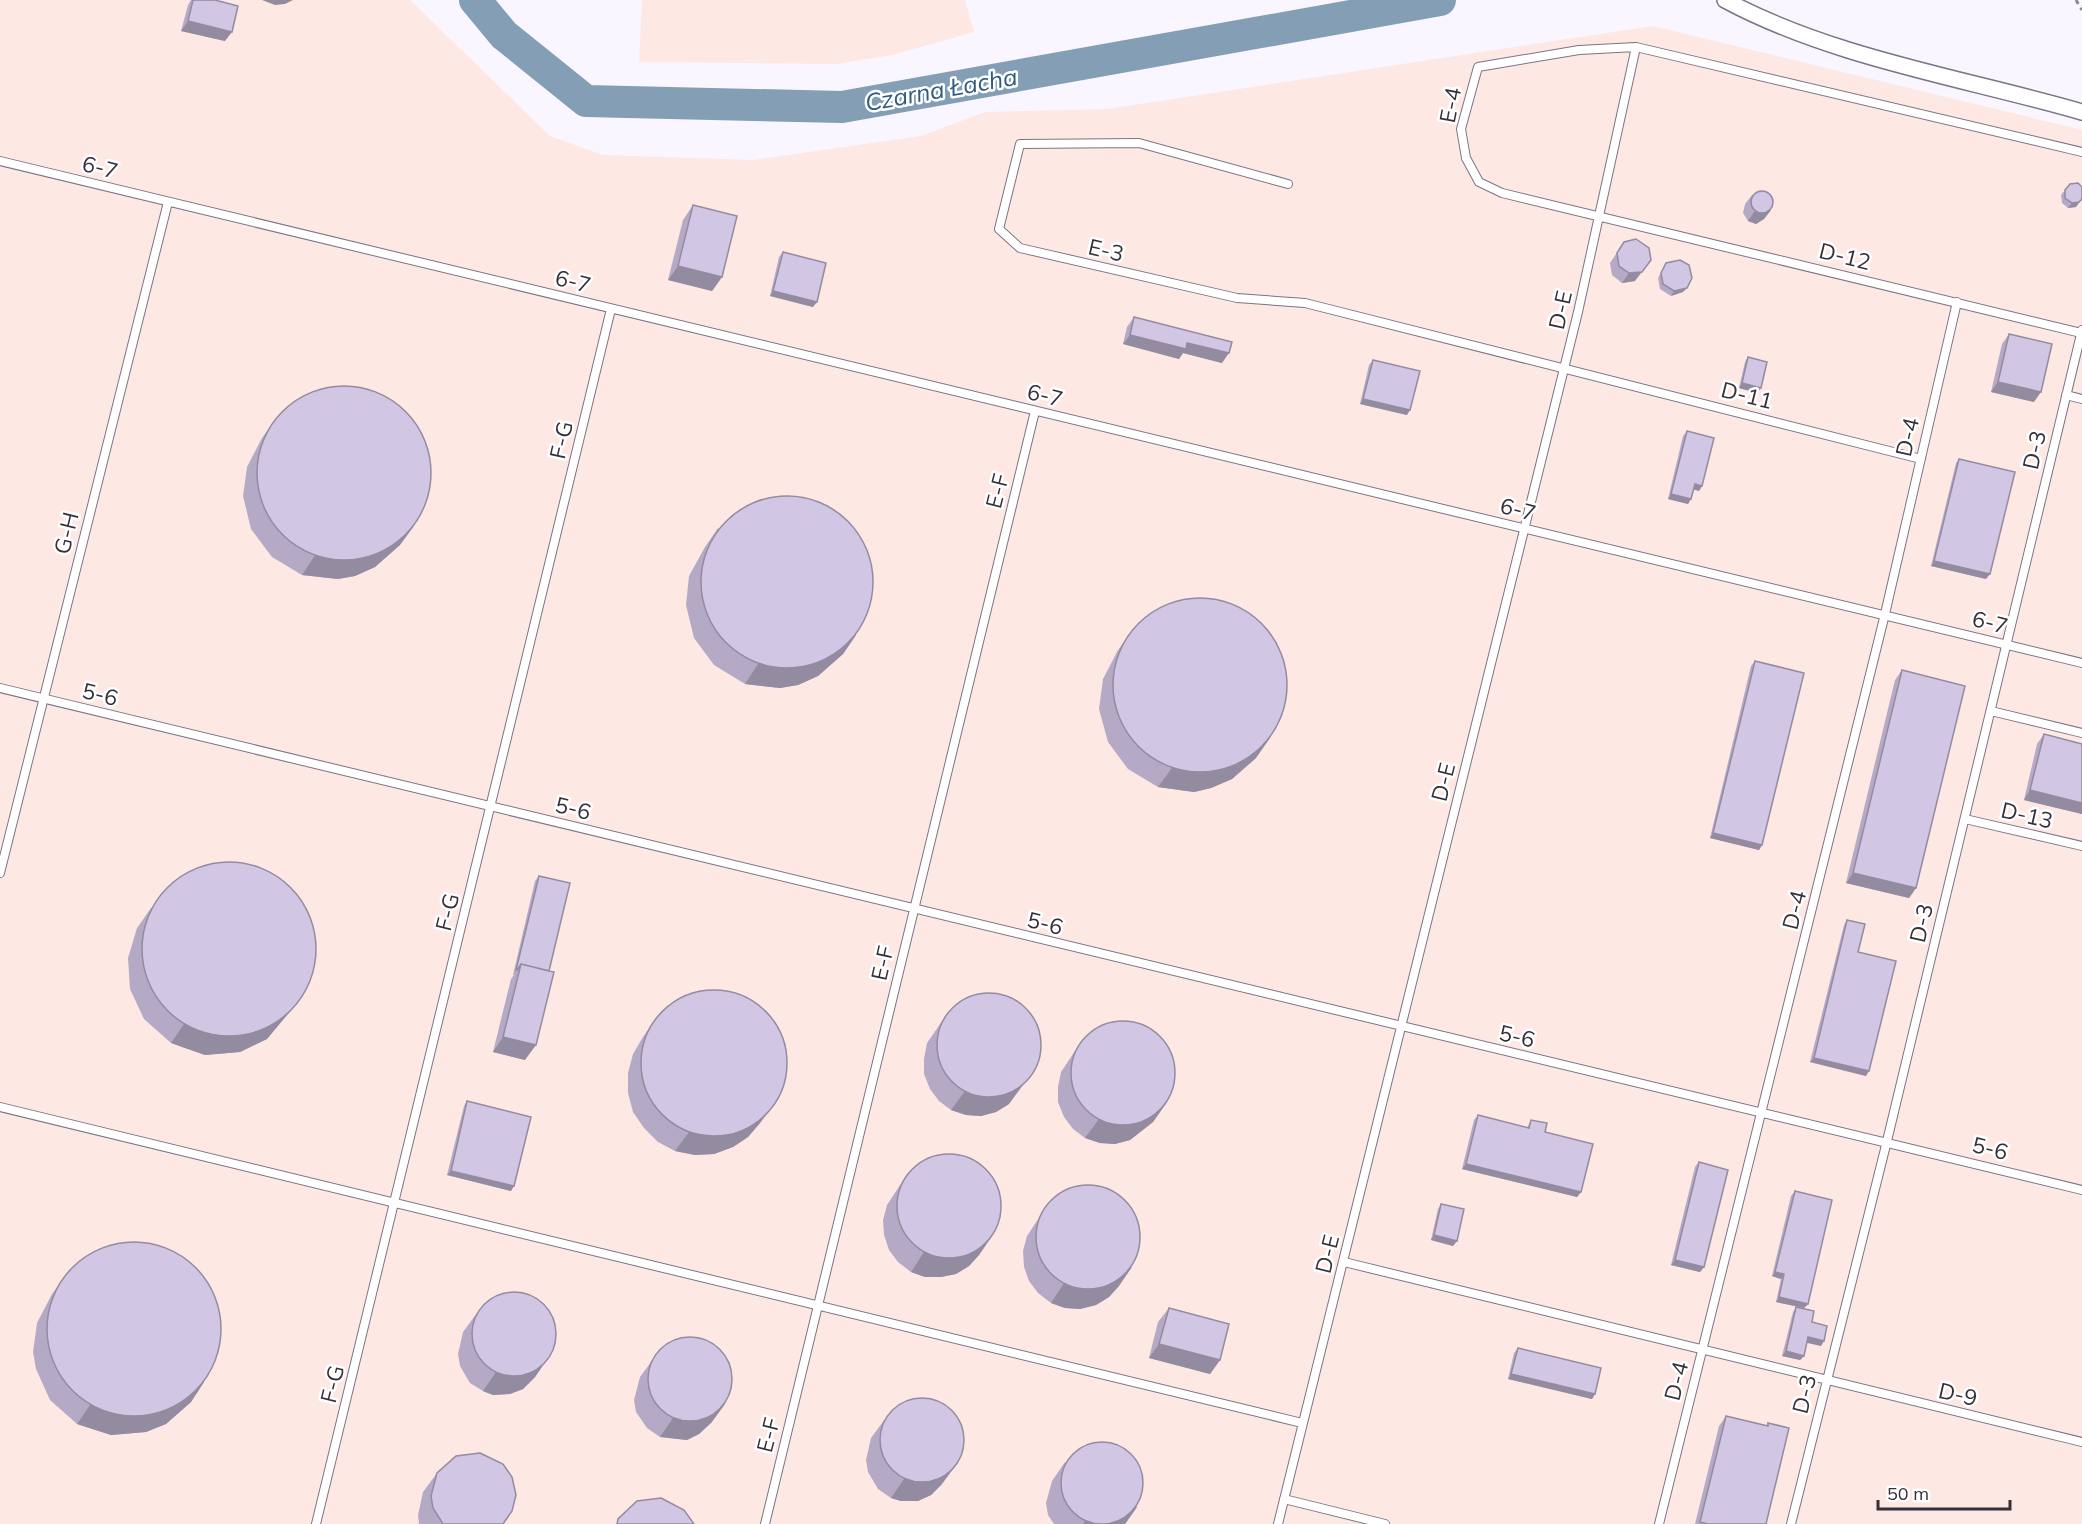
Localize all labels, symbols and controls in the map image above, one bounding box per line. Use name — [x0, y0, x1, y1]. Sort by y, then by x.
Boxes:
water label: Czarna Łacha — [863, 61, 1019, 117]
street label: E-4 — [1433, 85, 1467, 125]
street label: 6-7 — [79, 149, 121, 185]
street label: E-3 — [1086, 232, 1126, 268]
street label: D-12 — [1816, 236, 1874, 276]
street label: 6-7 — [552, 263, 594, 299]
street label: D-E — [1542, 288, 1578, 332]
street label: D-11 — [1718, 375, 1776, 415]
street label: 6-7 — [1024, 377, 1066, 413]
street label: D-4 — [1889, 415, 1925, 459]
street label: F-G — [543, 418, 579, 462]
street label: D-3 — [2016, 428, 2052, 472]
street label: E-F — [979, 471, 1015, 511]
street label: 6-7 — [1497, 491, 1539, 527]
street label: G-H — [47, 509, 85, 557]
street label: 6-7 — [1969, 604, 2011, 640]
street label: 5-6 — [79, 676, 121, 712]
street label: D-E — [1425, 760, 1461, 804]
street label: 5-6 — [552, 790, 594, 826]
street label: D-13 — [1998, 795, 2056, 835]
street label: D-4 — [1776, 888, 1812, 932]
street label: F-G — [429, 890, 465, 934]
street label: D-3 — [1903, 901, 1939, 945]
street label: 5-6 — [1024, 905, 1066, 941]
street label: E-F — [864, 943, 900, 983]
street label: 5-6 — [1496, 1018, 1538, 1054]
street label: 5-6 — [1969, 1130, 2011, 1166]
street label: D-E — [1309, 1232, 1345, 1276]
street label: D-4 — [1658, 1359, 1694, 1403]
street label: F-G — [314, 1362, 350, 1406]
street label: D-3 — [1786, 1372, 1822, 1416]
street label: D-9 — [1936, 1376, 1980, 1412]
street label: E-F — [750, 1415, 786, 1455]
scale bar — [1878, 1473, 2010, 1511]
text: 50 m — [1887, 1482, 1929, 1505]

